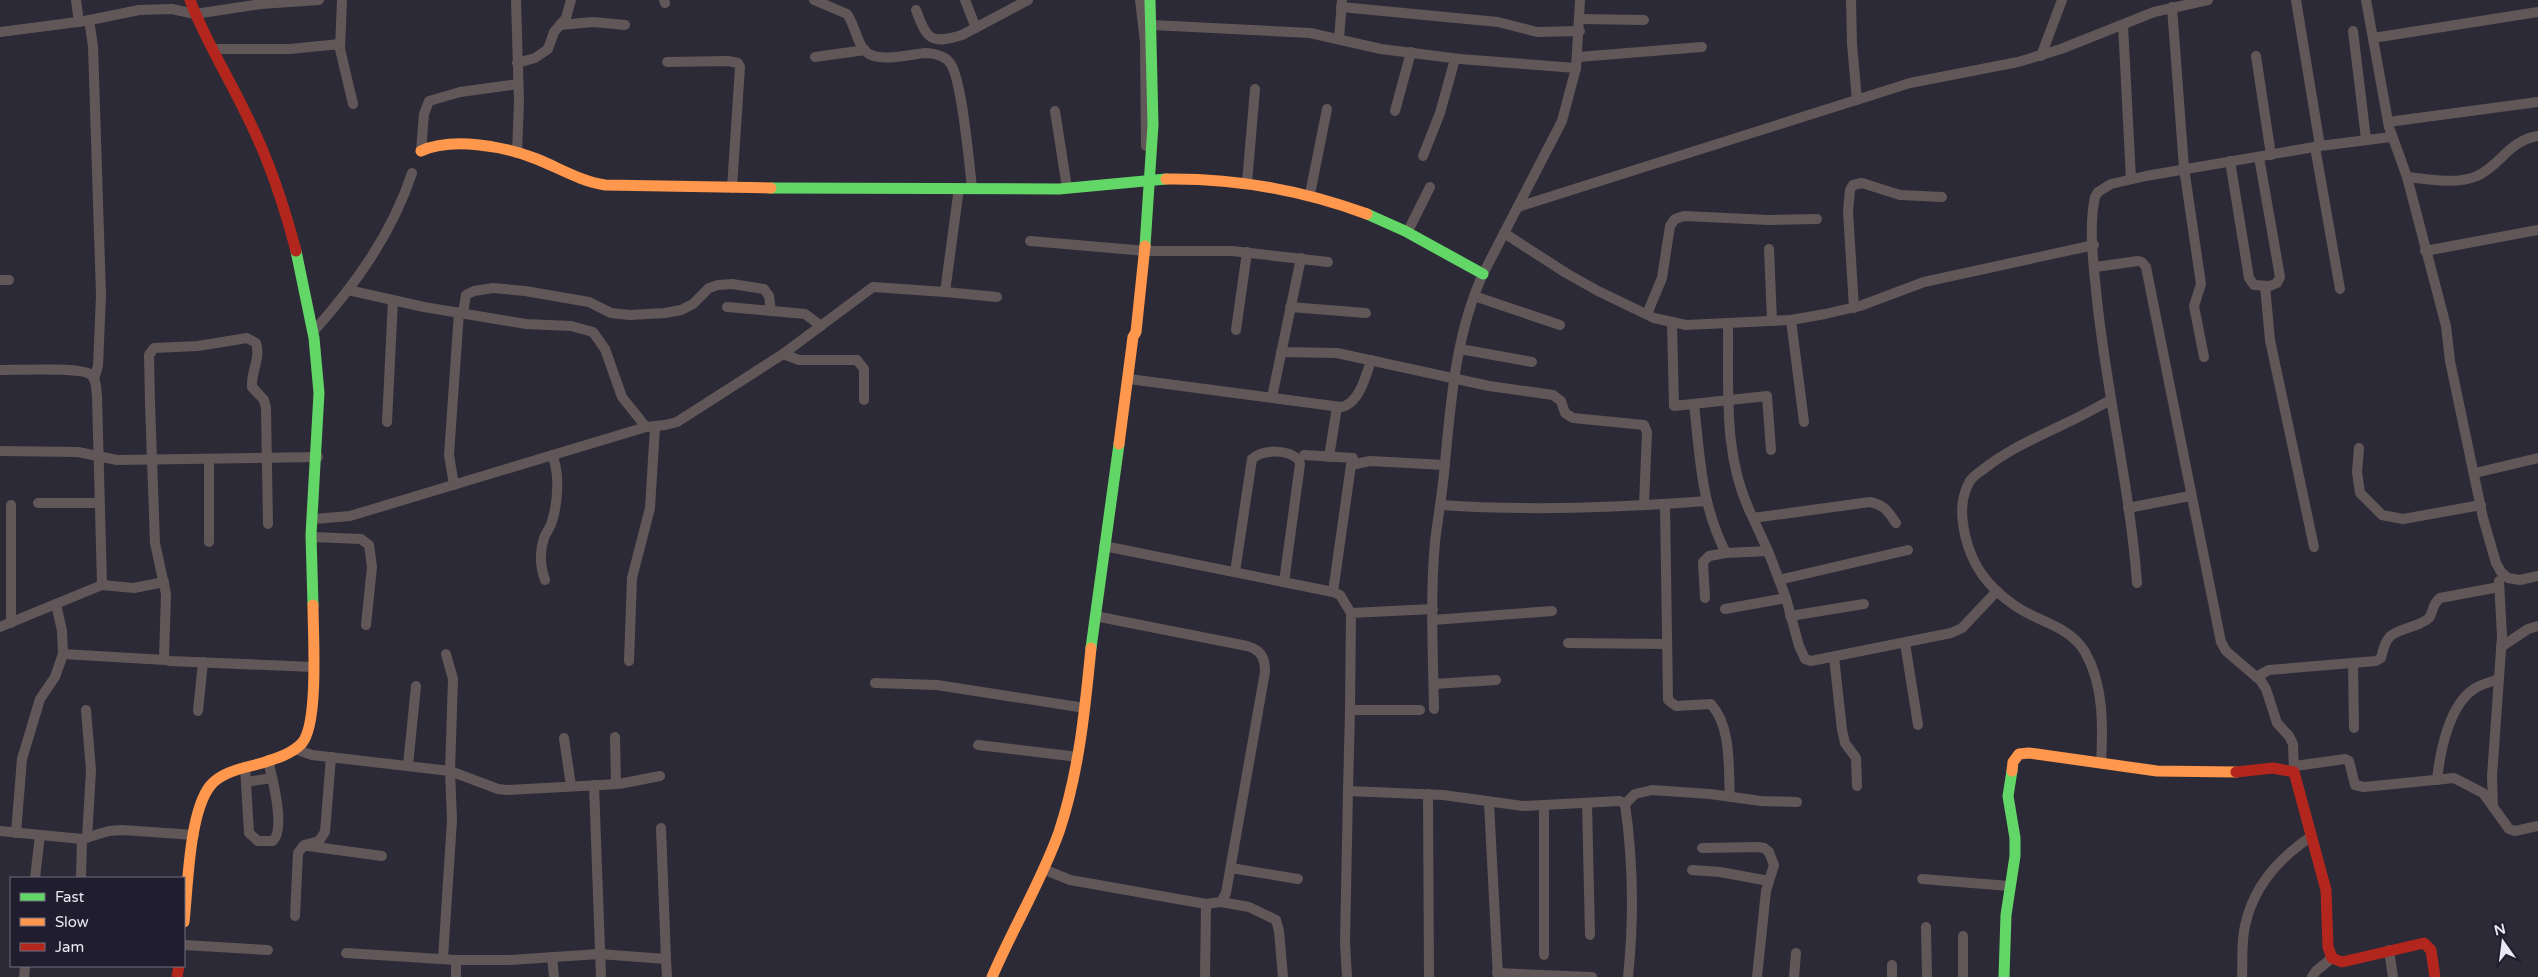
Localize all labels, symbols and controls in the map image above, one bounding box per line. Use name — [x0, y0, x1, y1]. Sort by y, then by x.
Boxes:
legend — [10, 877, 185, 967]
text: Fast — [55, 888, 85, 906]
text: Slow — [55, 913, 89, 931]
north arrow — [2478, 917, 2528, 967]
text: N — [2492, 920, 2507, 939]
text: Jam — [55, 938, 84, 956]

